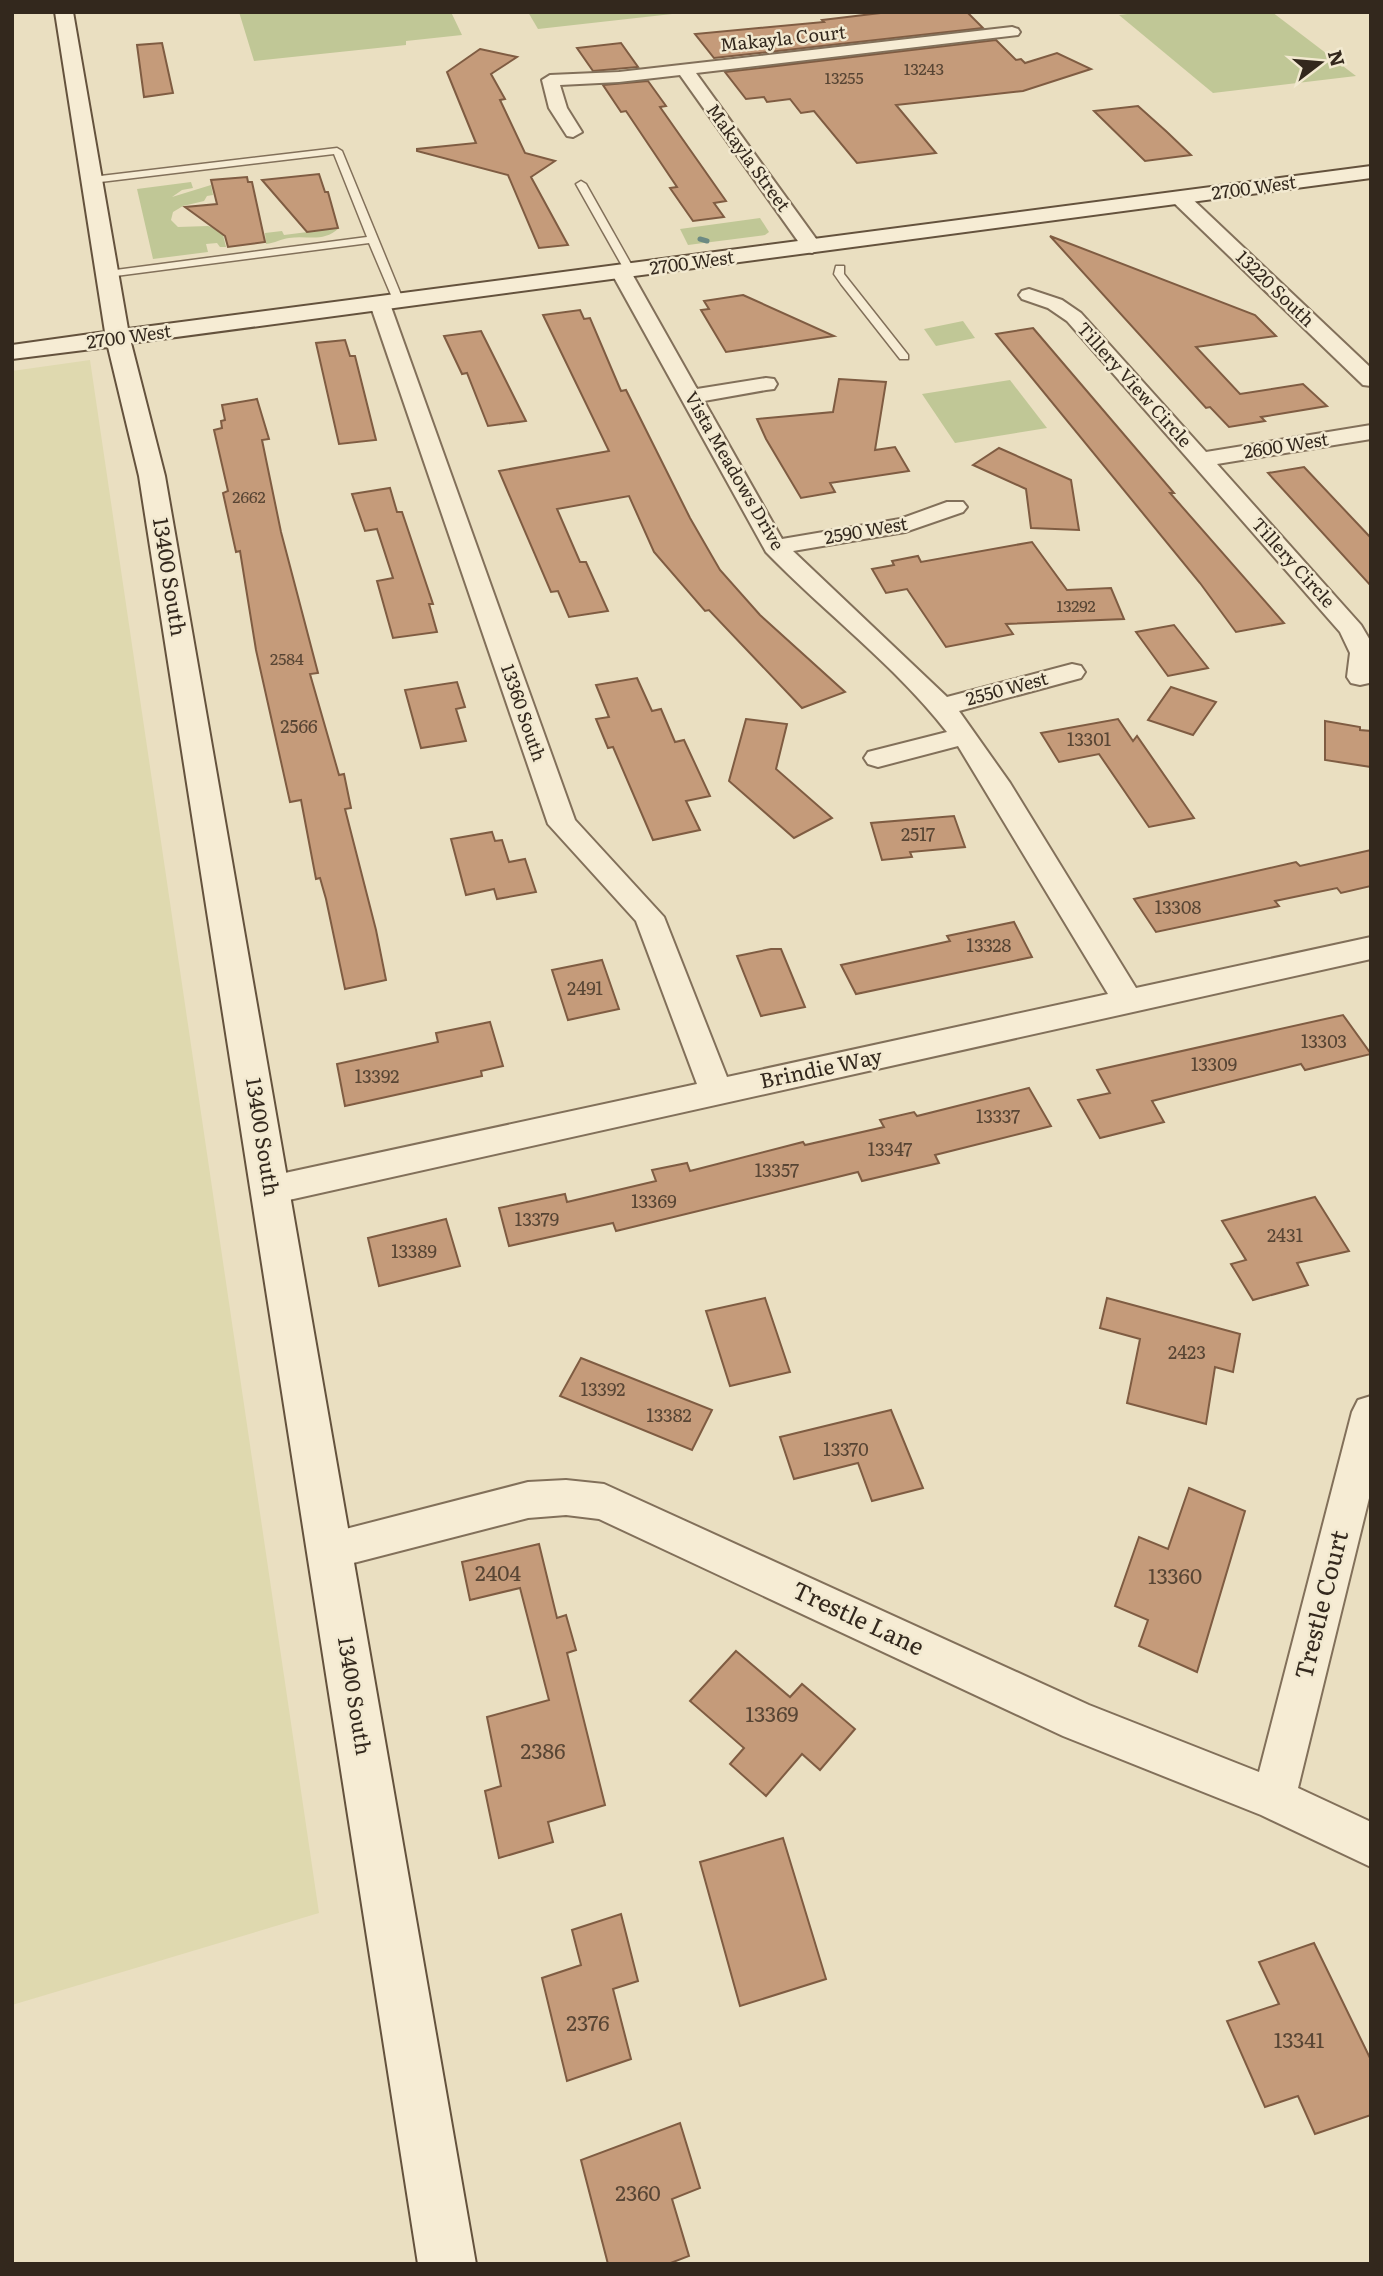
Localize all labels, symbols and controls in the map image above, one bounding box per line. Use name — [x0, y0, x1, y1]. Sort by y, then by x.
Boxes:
street label: Makayla Court — [719, 17, 848, 58]
north arrow — [1285, 28, 1355, 98]
text: N — [1322, 47, 1353, 70]
house number: 13243 — [904, 56, 944, 80]
house number: 13255 — [824, 65, 864, 89]
street label: Makayla Street — [701, 98, 798, 217]
street label: 2700 West — [1210, 167, 1298, 206]
street label: 2700 West — [648, 242, 736, 281]
street label: 13220 South — [1231, 243, 1321, 332]
street label: Tillery View Circle — [1071, 315, 1199, 453]
street label: 2700 West — [85, 316, 173, 355]
street label: Vista Meadows Drive — [679, 386, 792, 555]
street label: 2600 West — [1241, 424, 1331, 465]
house number: 2662 — [232, 484, 266, 508]
street label: 2590 West — [822, 509, 910, 550]
street label: Tillery Circle — [1246, 511, 1342, 613]
street label: 13400 South — [147, 515, 196, 638]
house number: 13292 — [1056, 593, 1096, 617]
house number: 2584 — [270, 646, 304, 670]
street label: 13360 South — [495, 660, 554, 765]
street label: 2550 West — [963, 663, 1051, 711]
house number: 2566 — [280, 712, 318, 739]
house number: 13301 — [1067, 725, 1111, 752]
house number: 2517 — [901, 820, 935, 847]
house number: 13308 — [1155, 893, 1201, 920]
house number: 13328 — [967, 931, 1011, 958]
house number: 2491 — [567, 974, 603, 1001]
house number: 13303 — [1301, 1027, 1347, 1054]
street label: Brindie Way — [756, 1038, 885, 1095]
house number: 13309 — [1191, 1050, 1237, 1077]
house number: 13392 — [355, 1062, 399, 1089]
street label: 13400 South — [240, 1075, 289, 1198]
house number: 13337 — [976, 1102, 1020, 1129]
house number: 13347 — [868, 1135, 912, 1162]
house number: 13357 — [755, 1156, 799, 1183]
house number: 13369 — [631, 1187, 677, 1214]
house number: 13379 — [515, 1205, 559, 1232]
house number: 2431 — [1267, 1221, 1303, 1248]
house number: 13389 — [391, 1237, 437, 1264]
house number: 2423 — [1168, 1338, 1206, 1365]
house number: 13392 — [581, 1375, 625, 1402]
house number: 13382 — [646, 1401, 692, 1428]
house number: 13370 — [823, 1435, 869, 1462]
street label: Trestle Court — [1284, 1526, 1355, 1683]
house number: 2404 — [475, 1556, 521, 1587]
house number: 13360 — [1148, 1559, 1202, 1590]
street label: Trestle Lane — [787, 1571, 931, 1663]
street label: 13400 South — [332, 1634, 381, 1757]
house number: 13369 — [746, 1697, 798, 1728]
house number: 2386 — [521, 1734, 565, 1765]
house number: 2376 — [566, 2006, 610, 2037]
house number: 13341 — [1274, 2023, 1325, 2054]
house number: 2360 — [615, 2176, 661, 2207]

